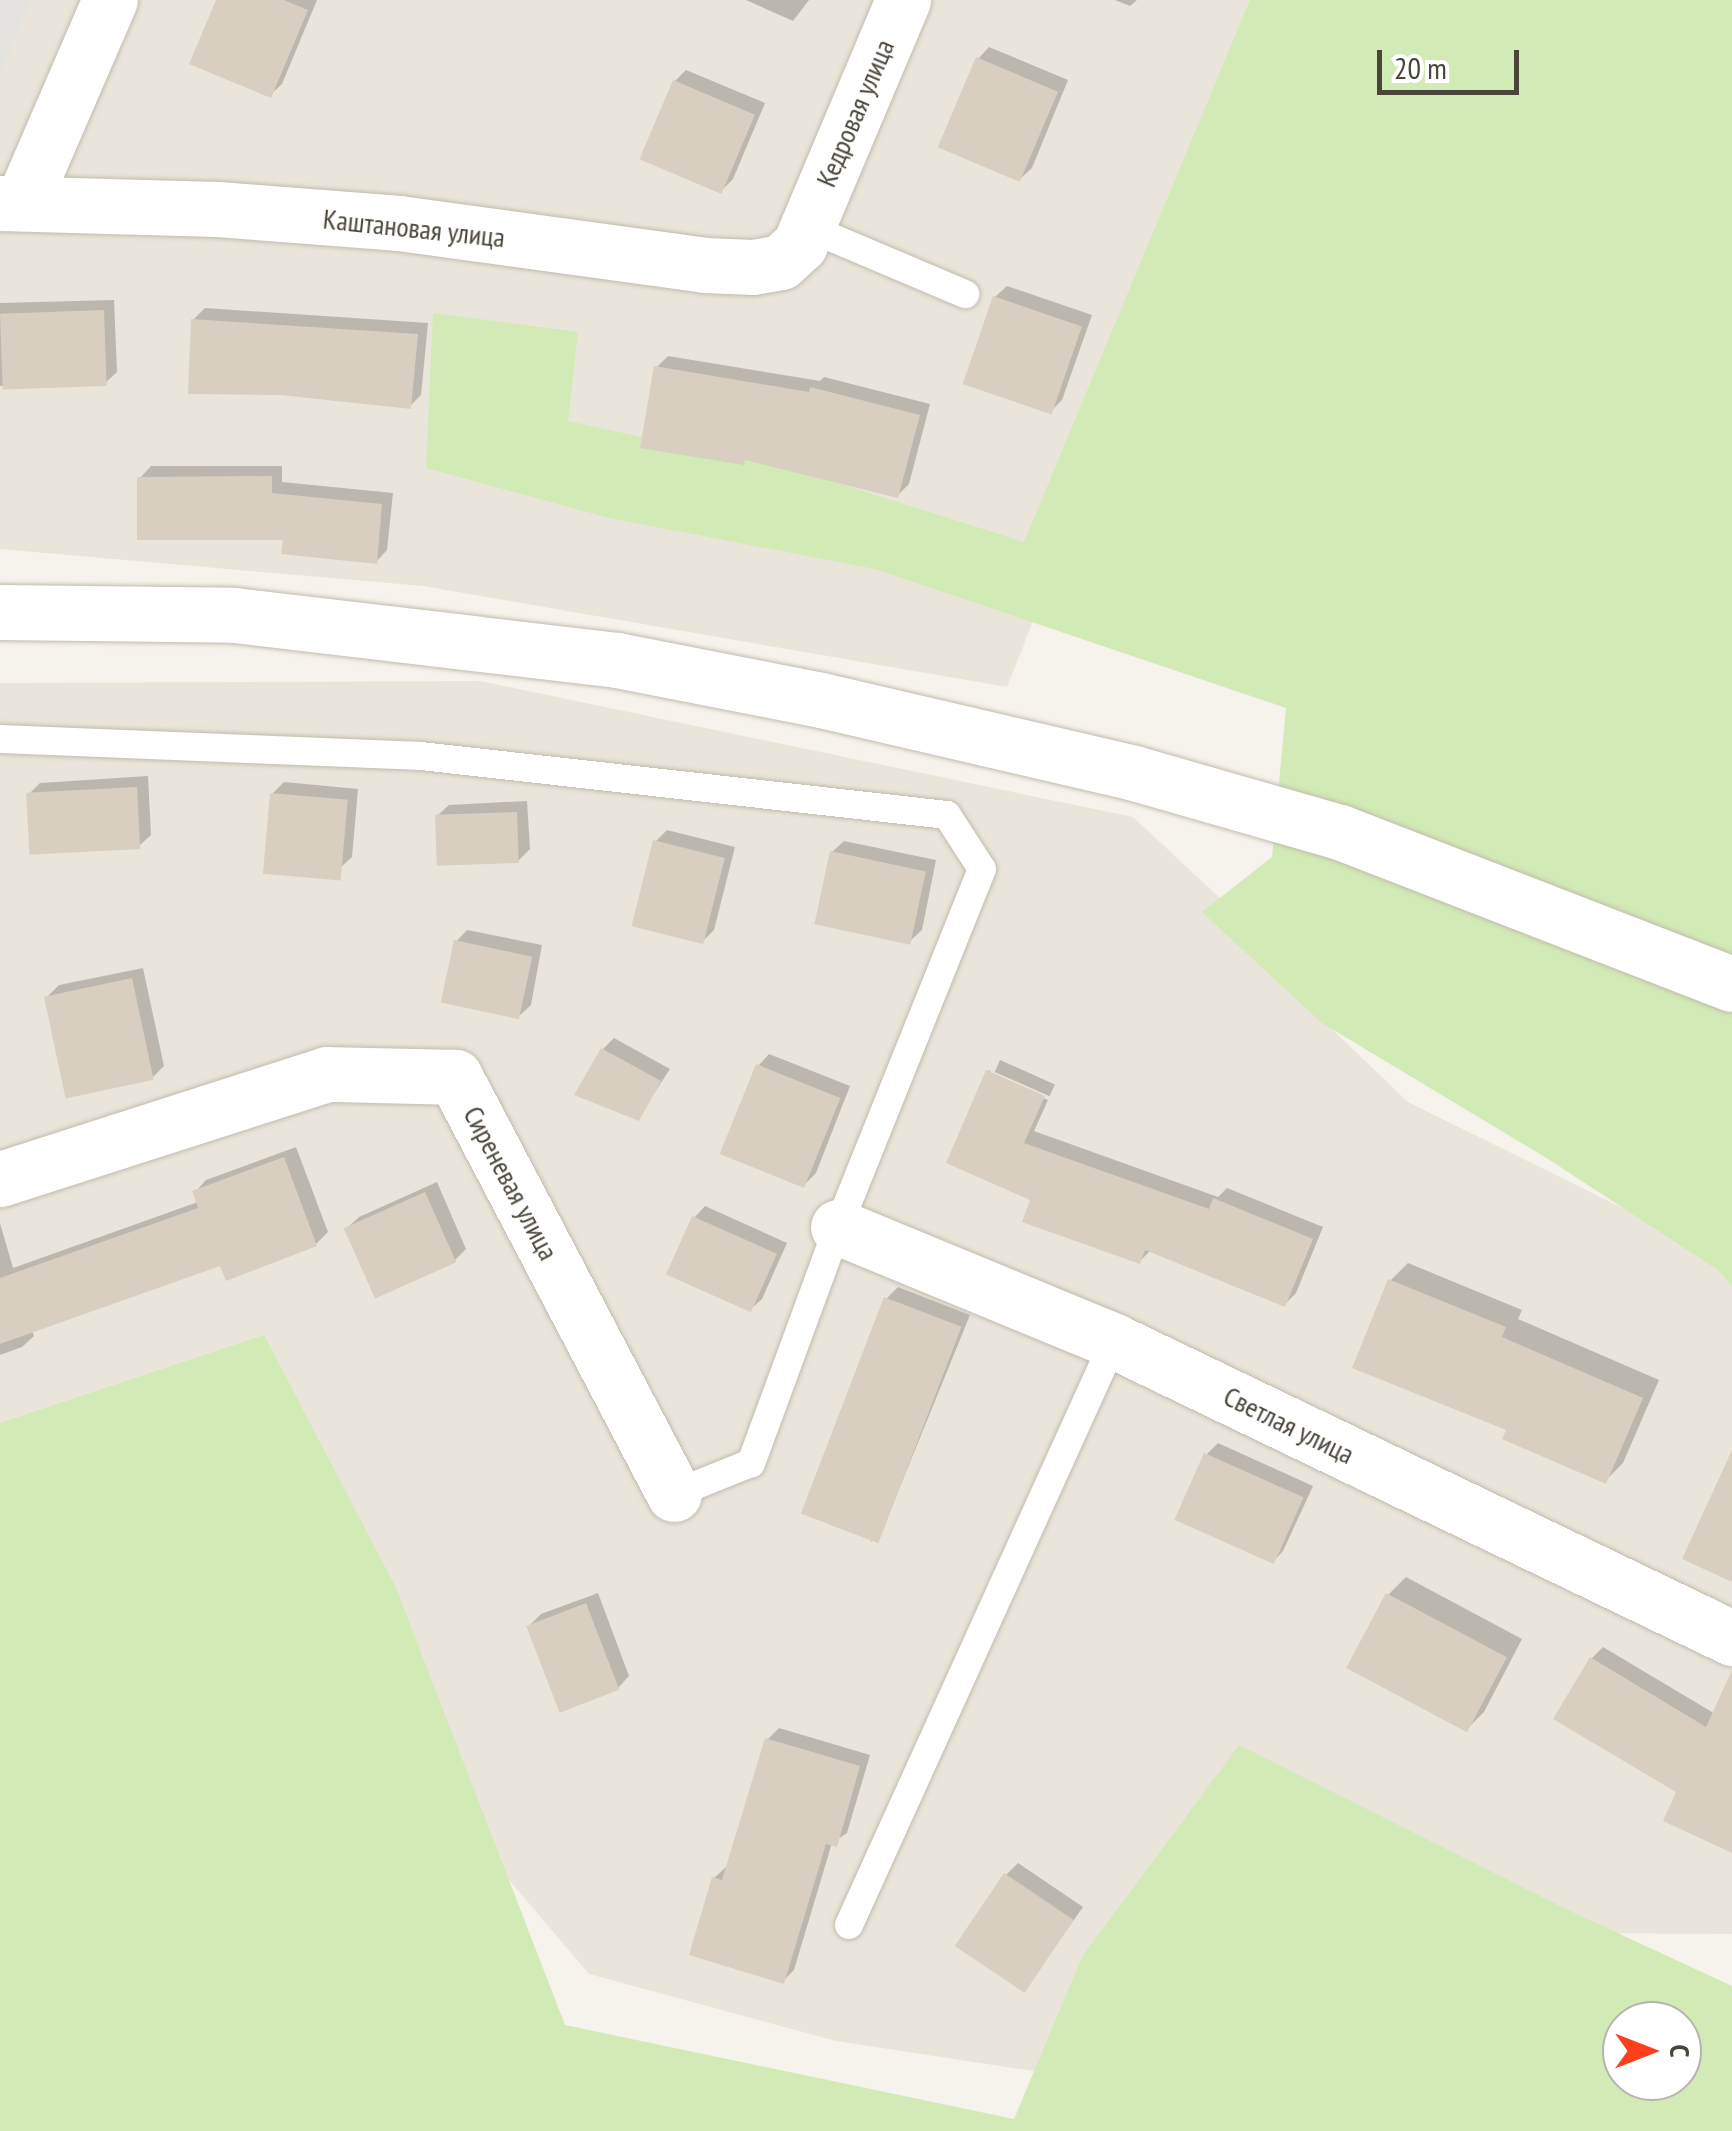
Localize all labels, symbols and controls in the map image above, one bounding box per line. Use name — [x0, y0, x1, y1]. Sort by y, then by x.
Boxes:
scale bar — [1382, 30, 1524, 92]
street label: Кедровая улица — [809, 34, 901, 192]
text: 20 m — [1394, 48, 1447, 87]
street label: Каштановая улица — [321, 202, 507, 254]
street label: Сиреневая улица — [456, 1100, 566, 1266]
street label: Светлая улица — [1218, 1379, 1360, 1471]
north arrow — [1602, 2001, 1702, 2101]
text: С — [1662, 2045, 1699, 2057]

